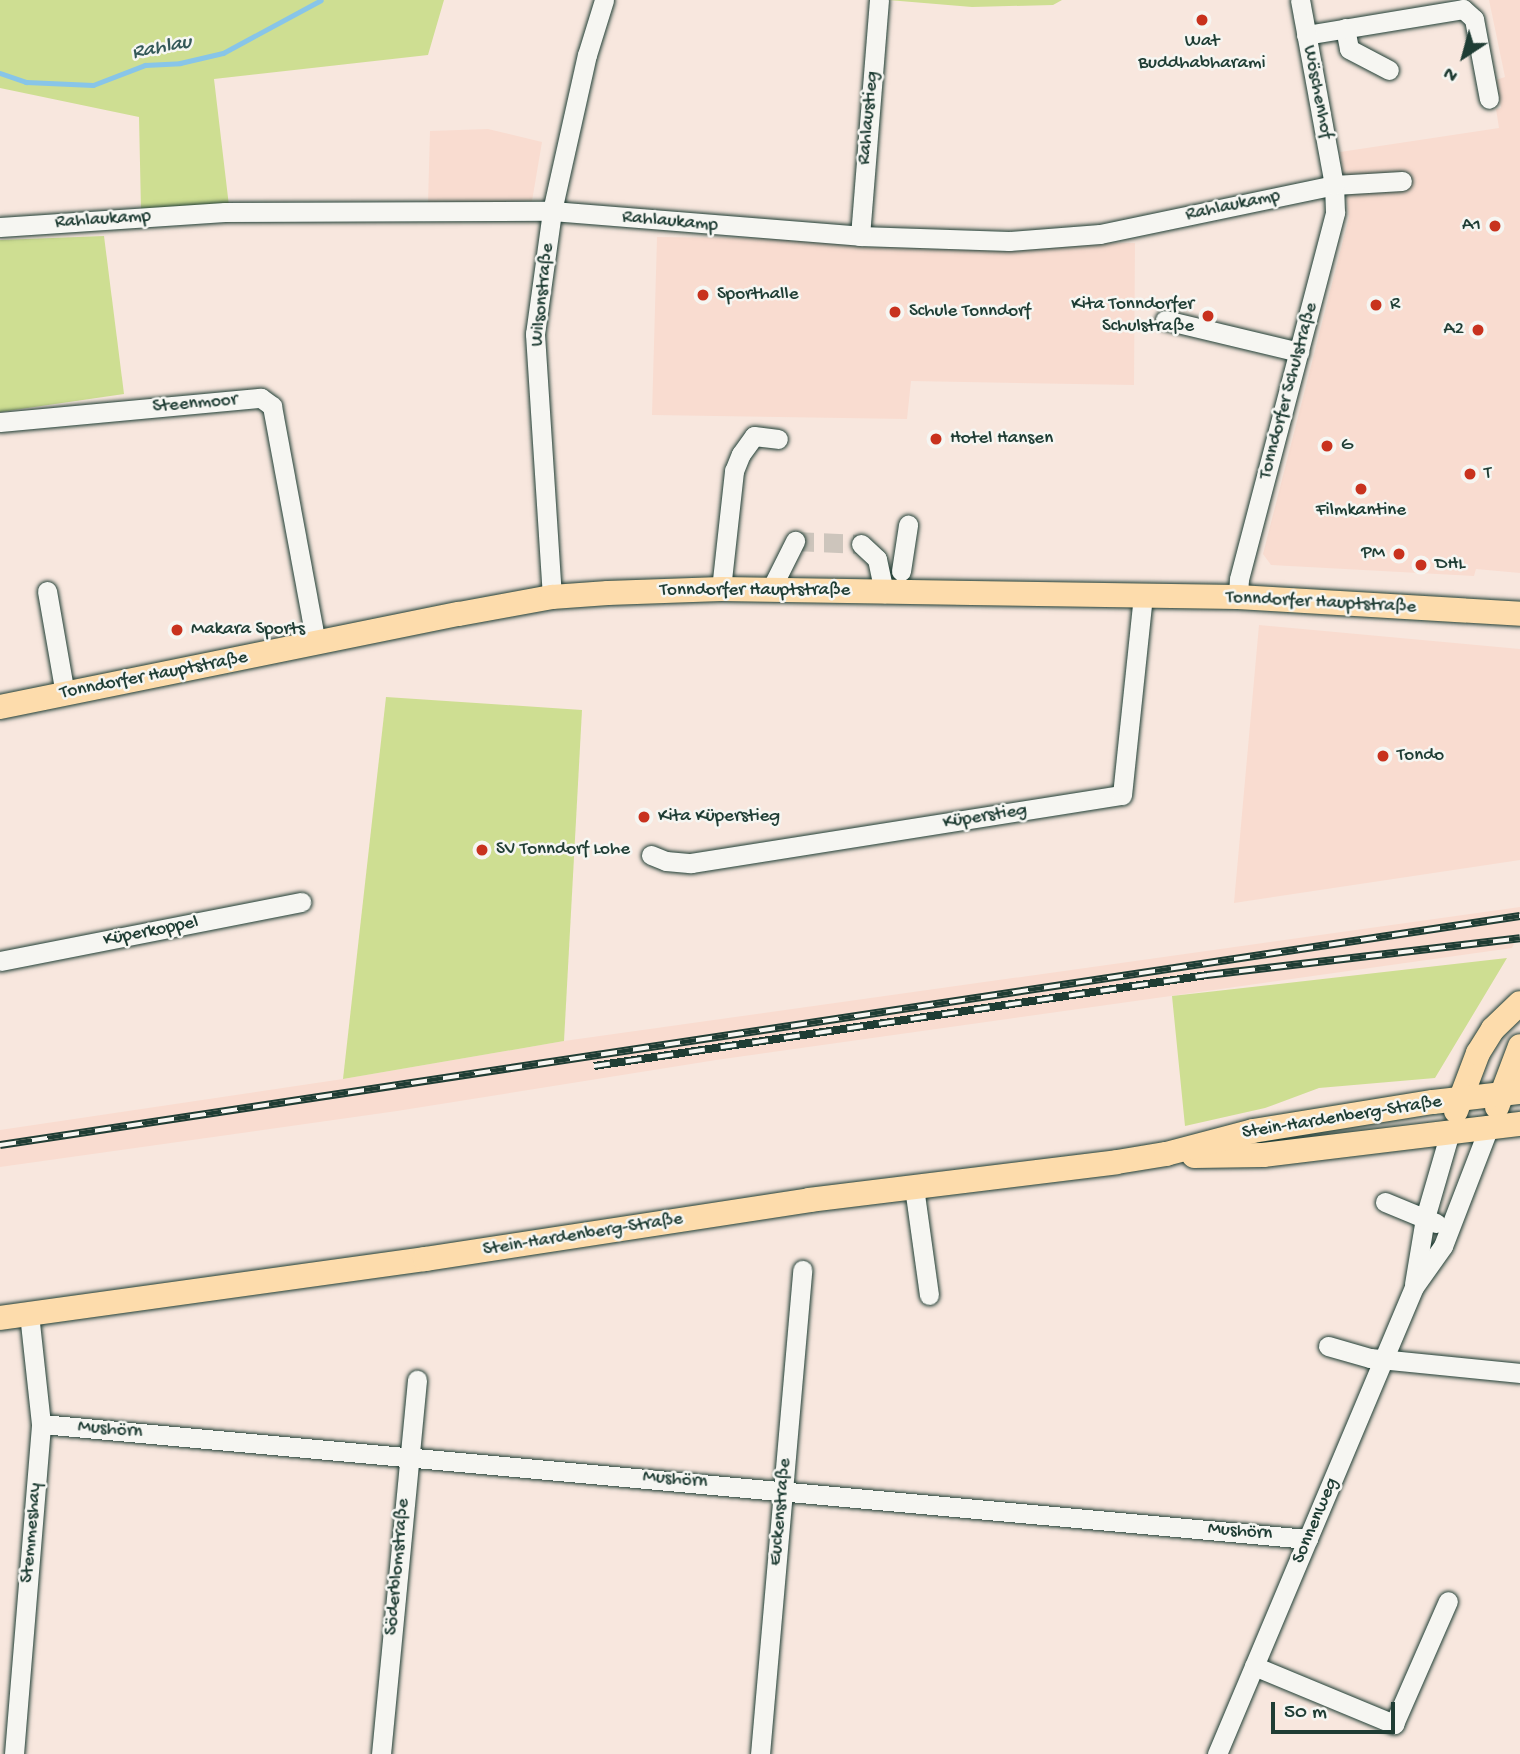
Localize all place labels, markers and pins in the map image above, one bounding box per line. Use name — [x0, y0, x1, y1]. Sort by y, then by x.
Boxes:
marker: Wat Buddhabharami — [1194, 12, 1210, 28]
place label: Wat Buddhabharami — [1138, 31, 1266, 75]
place label: A1 — [1462, 215, 1481, 237]
marker: A1 — [1487, 218, 1503, 234]
place label: Sporthalle — [717, 284, 798, 306]
marker: Sporthalle — [695, 287, 711, 303]
place label: Kita Tonndorfer Schulstraße — [1071, 294, 1194, 338]
place label: R — [1390, 294, 1400, 316]
marker: R — [1368, 297, 1384, 313]
place label: Schule Tonndorf — [909, 301, 1031, 323]
marker: Schule Tonndorf — [887, 304, 903, 320]
marker: Kita Tonndorfer Schulstraße — [1200, 308, 1216, 324]
place label: A2 — [1443, 319, 1464, 341]
marker: A2 — [1470, 322, 1486, 338]
place label: Hotel Hansen — [950, 428, 1053, 450]
marker: Hotel Hansen — [928, 431, 944, 447]
place label: G — [1341, 435, 1353, 457]
marker: G — [1319, 438, 1335, 454]
place label: T — [1484, 463, 1491, 485]
marker: T — [1462, 466, 1478, 482]
marker: Filmkantine — [1353, 481, 1369, 497]
place label: Filmkantine — [1316, 500, 1406, 522]
place label: PM — [1361, 543, 1385, 565]
marker: PM — [1391, 546, 1407, 562]
place label: DHL — [1435, 554, 1465, 576]
marker: DHL — [1413, 557, 1429, 573]
place label: Makara Sports — [191, 619, 305, 641]
marker: Makara Sports — [169, 622, 185, 638]
place label: Tondo — [1397, 745, 1444, 767]
marker: Tondo — [1375, 748, 1391, 764]
place label: Kita Küperstieg — [658, 806, 780, 828]
marker: Kita Küperstieg — [636, 809, 652, 825]
place label: SV Tonndorf Lohe — [496, 839, 630, 861]
marker: SV Tonndorf Lohe — [474, 842, 490, 858]

